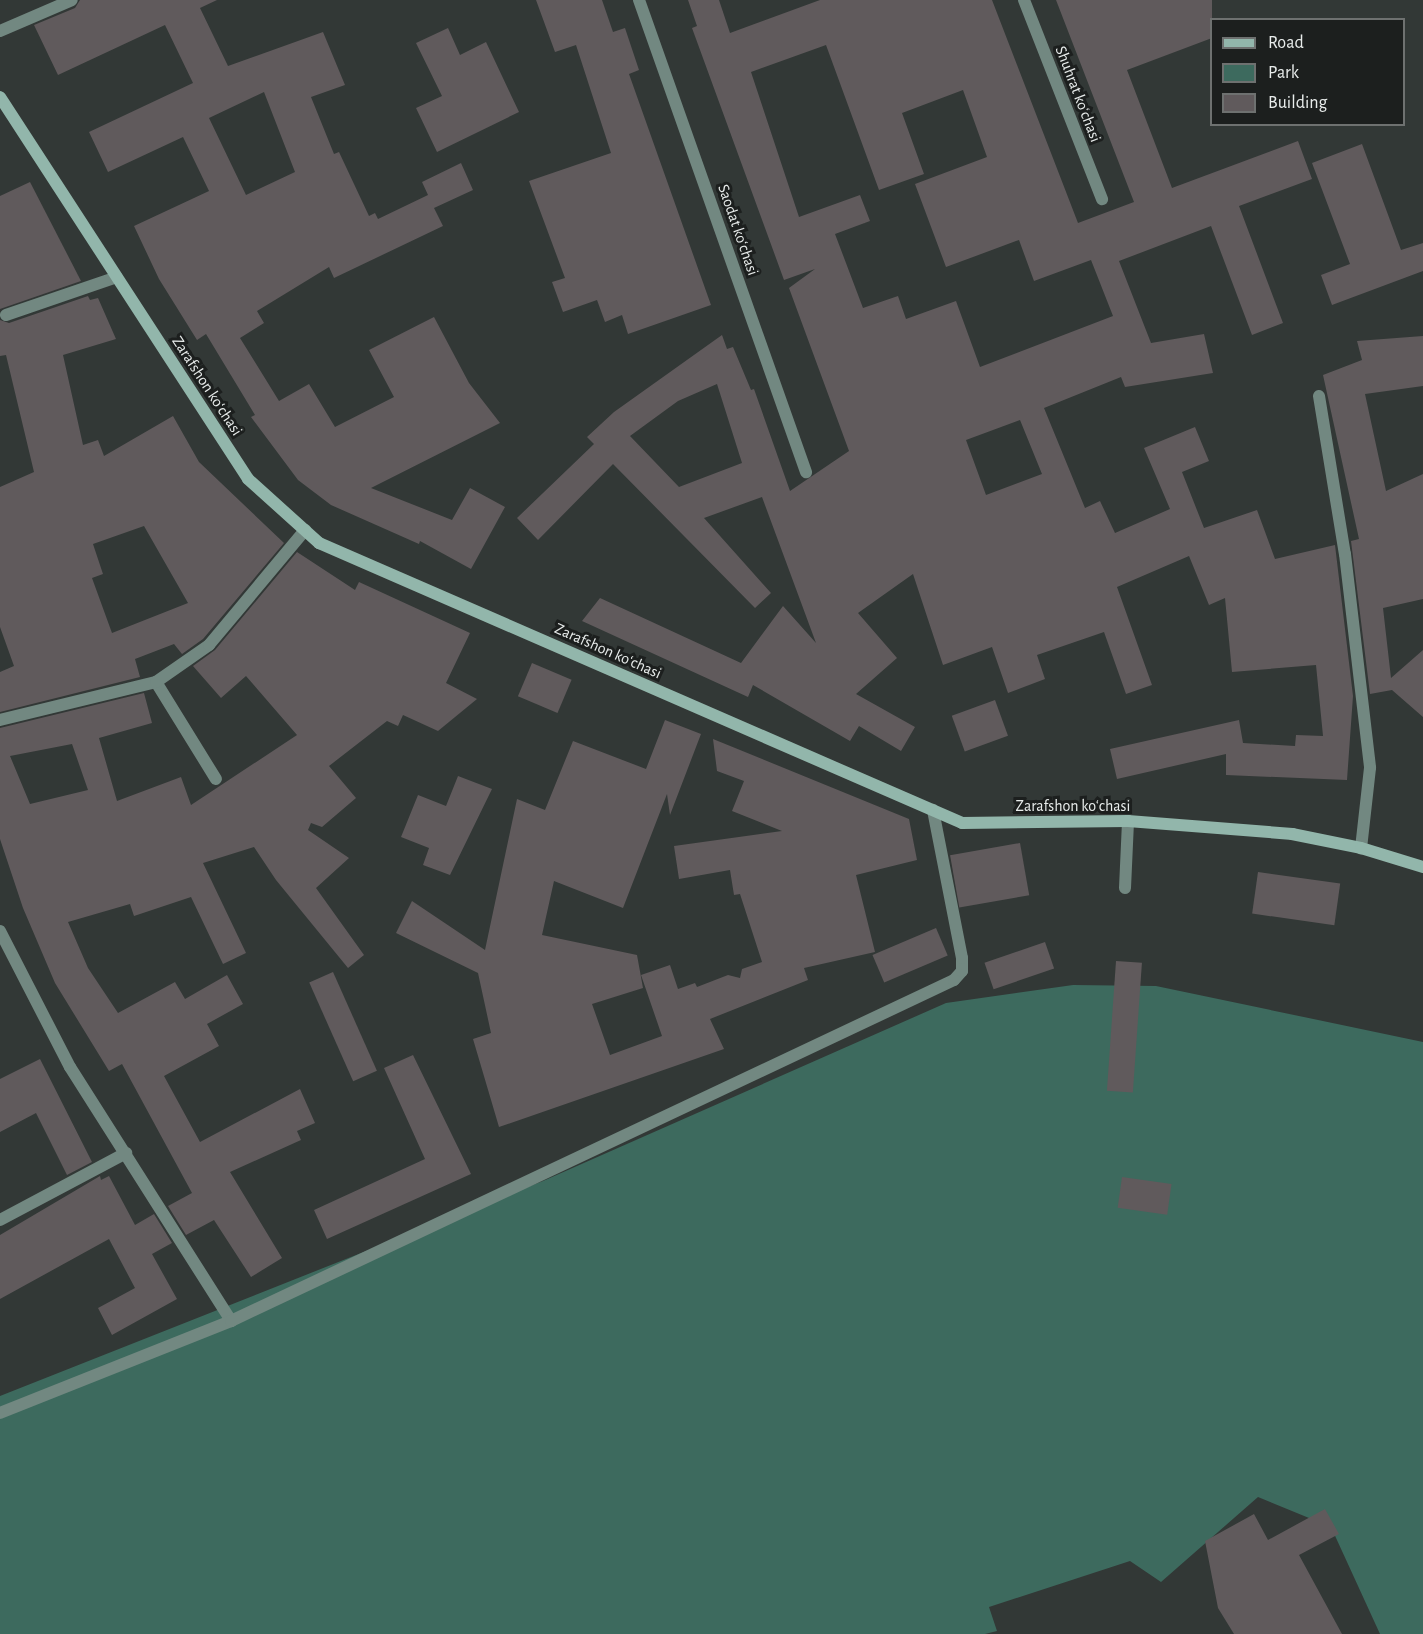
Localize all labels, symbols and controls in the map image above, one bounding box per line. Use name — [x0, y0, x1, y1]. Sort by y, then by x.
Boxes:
legend — [1210, 18, 1405, 126]
text: Road — [1268, 34, 1304, 52]
street label: Shuhrat koʻchasi — [1051, 43, 1105, 145]
text: Park — [1268, 64, 1299, 82]
text: Building — [1268, 94, 1327, 112]
street label: Saodat koʻchasi — [713, 182, 763, 278]
street label: Zarafshon koʻchasi — [168, 333, 246, 439]
street label: Zarafshon koʻchasi — [552, 619, 664, 683]
street label: Zarafshon koʻchasi — [1016, 796, 1130, 816]

